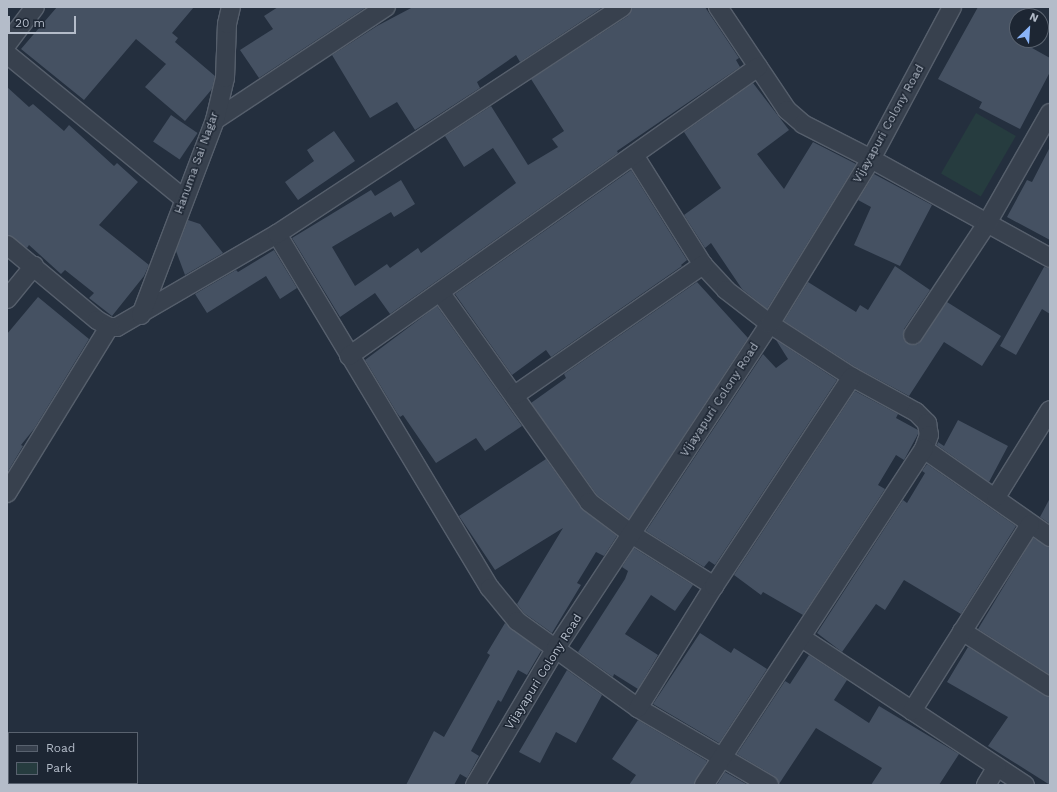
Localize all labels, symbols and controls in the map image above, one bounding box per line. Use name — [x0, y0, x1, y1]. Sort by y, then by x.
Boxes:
scale bar — [10, 8, 78, 34]
north arrow — [1009, 8, 1049, 48]
text: N — [1027, 10, 1040, 25]
text: 20 m — [15, 16, 45, 30]
street label: Vijayapuri Colony Road — [850, 62, 928, 186]
street label: Hanuma Sai Nagar — [172, 110, 222, 216]
street label: Vijayapuri Colony Road — [678, 340, 762, 460]
street label: Vijayapuri Colony Road — [502, 612, 586, 732]
legend — [8, 732, 138, 784]
text: Road — [46, 741, 75, 755]
text: Park — [46, 761, 72, 775]

